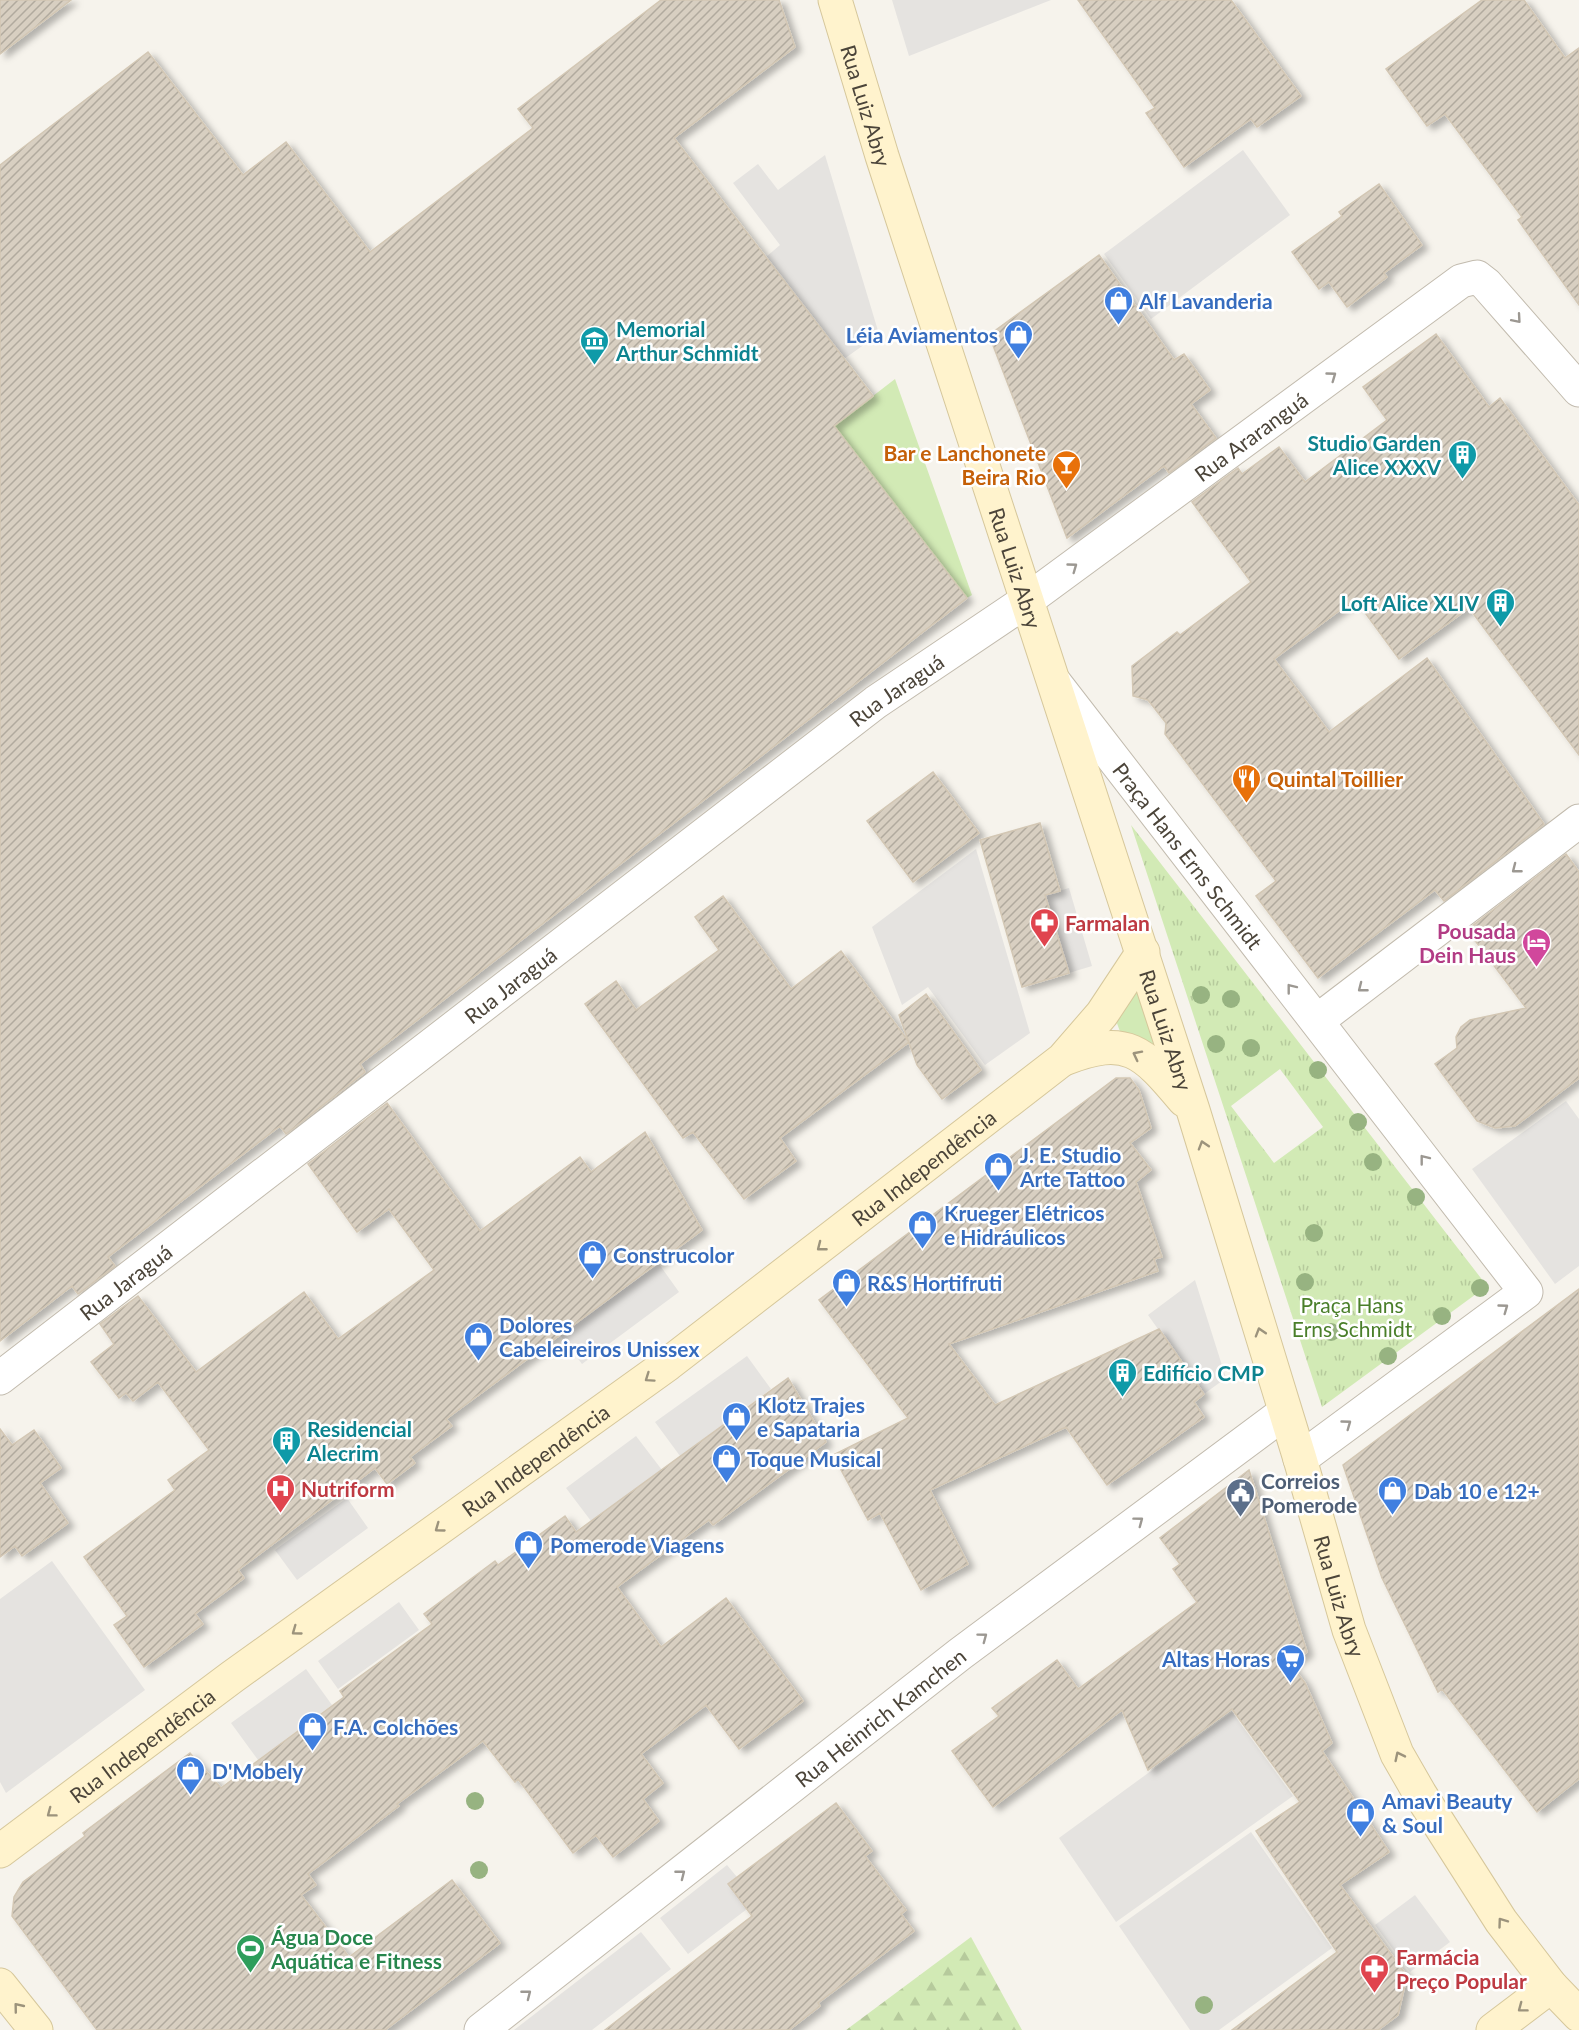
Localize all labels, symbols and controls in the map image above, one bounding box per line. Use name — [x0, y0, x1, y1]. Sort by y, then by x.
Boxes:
street label: Rua Luiz Abry — [837, 41, 897, 170]
shop icon: Alf Lavanderia — [1102, 284, 1134, 326]
place label: Alf Lavanderia — [1138, 288, 1273, 313]
one-way arrow — [1510, 312, 1521, 323]
place label: Memorial Arthur Schmidt — [615, 316, 759, 365]
shop icon: Léia Aviamentos — [1003, 318, 1035, 360]
place label: Léia Aviamentos — [846, 322, 998, 347]
museum icon: Memorial Arthur Schmidt — [579, 324, 611, 366]
one-way arrow — [1325, 373, 1336, 384]
street label: Rua Araranguá — [1189, 386, 1312, 486]
place label: Studio Garden Alice XXXV — [1307, 430, 1441, 479]
building icon: Studio Garden Alice XXXV — [1446, 438, 1478, 480]
place label: Bar e Lanchonete Beira Rio — [884, 440, 1046, 489]
bar icon: Bar e Lanchonete Beira Rio — [1051, 448, 1083, 490]
street label: Rua Luiz Abry — [985, 504, 1048, 632]
one-way arrow — [1067, 563, 1078, 574]
building icon: Loft Alice XLIV — [1484, 586, 1516, 628]
place label: Loft Alice XLIV — [1340, 590, 1479, 615]
street label: Rua Jaraguá — [844, 648, 948, 731]
street label: Praça Hans Erns Schmidt — [1108, 757, 1269, 954]
restaurant icon: Quintal Toillier — [1230, 762, 1262, 804]
place label: Quintal Toillier — [1267, 766, 1403, 791]
one-way arrow — [1512, 861, 1523, 872]
pharmacy icon: Farmalan — [1028, 906, 1060, 948]
place label: Farmalan — [1065, 910, 1150, 935]
place label: Pousada Dein Haus — [1419, 918, 1516, 967]
hotel icon: Pousada Dein Haus — [1521, 926, 1553, 968]
street label: Rua Jaraguá — [459, 941, 561, 1028]
street label: Rua Luiz Abry — [1135, 966, 1198, 1094]
one-way arrow — [1357, 980, 1368, 991]
one-way arrow — [1288, 984, 1299, 995]
one-way arrow — [1133, 1050, 1144, 1062]
street label: Rua Independência — [846, 1104, 1000, 1230]
one-way arrow — [1198, 1140, 1211, 1151]
place label: J. E. Studio Arte Tattoo — [1019, 1142, 1125, 1191]
shop icon: J. E. Studio Arte Tattoo — [983, 1150, 1015, 1192]
one-way arrow — [1420, 1155, 1431, 1166]
place label: Krueger Elétricos e Hidráulicos — [944, 1200, 1104, 1249]
shop icon: Krueger Elétricos e Hidráulicos — [907, 1208, 939, 1250]
street label: Rua Jaraguá — [74, 1238, 176, 1325]
shop icon: Construcolor — [576, 1238, 608, 1280]
one-way arrow — [817, 1240, 828, 1251]
place label: Construcolor — [613, 1242, 735, 1267]
shop icon: R&S Hortifruti — [830, 1266, 862, 1308]
place label: R&S Hortifruti — [867, 1270, 1002, 1295]
park label: Praça Hans Erns Schmidt — [1292, 1292, 1413, 1341]
one-way arrow — [1497, 1304, 1508, 1315]
place label: Dolores Cabeleireiros Unissex — [499, 1312, 699, 1361]
shop icon: Dolores Cabeleireiros Unissex — [462, 1320, 494, 1362]
one-way arrow — [1255, 1327, 1267, 1337]
building icon: Edifício CMP — [1106, 1356, 1138, 1398]
place label: Edifício CMP — [1143, 1360, 1264, 1385]
one-way arrow — [645, 1371, 656, 1382]
place label: Klotz Trajes e Sapataria — [757, 1392, 865, 1441]
street label: Rua Independência — [457, 1398, 613, 1521]
shop icon: Klotz Trajes e Sapataria — [720, 1400, 752, 1442]
place label: Residencial Alecrim — [306, 1416, 412, 1465]
one-way arrow — [1340, 1420, 1351, 1431]
building icon: Residencial Alecrim — [270, 1424, 302, 1466]
shop icon: Toque Musical — [710, 1442, 742, 1484]
place label: Toque Musical — [747, 1446, 881, 1471]
place label: Correios Pomerode — [1261, 1468, 1357, 1517]
hospital icon: Nutriform — [264, 1472, 296, 1514]
shop icon: Dab 10 e 12+ — [1377, 1474, 1409, 1516]
place label: Nutriform — [301, 1476, 395, 1501]
public building icon: Correios Pomerode — [1224, 1476, 1256, 1518]
place label: Dab 10 e 12+ — [1414, 1478, 1540, 1503]
one-way arrow — [1133, 1517, 1144, 1528]
one-way arrow — [435, 1521, 446, 1532]
shop icon: Pomerode Viagens — [513, 1528, 545, 1570]
place label: Pomerode Viagens — [550, 1532, 724, 1557]
street label: Rua Luiz Abry — [1310, 1532, 1371, 1660]
one-way arrow — [291, 1624, 302, 1635]
one-way arrow — [976, 1633, 987, 1644]
street label: Rua Heinrich Kamchen — [790, 1642, 970, 1792]
supermarket icon: Altas Horas — [1275, 1642, 1307, 1684]
place label: Altas Horas — [1161, 1646, 1270, 1671]
street label: Rua Independência — [64, 1682, 219, 1807]
shop icon: F.A. Colchões — [296, 1710, 328, 1752]
place label: F.A. Colchões — [333, 1714, 458, 1739]
one-way arrow — [1395, 1752, 1406, 1762]
shop icon: D'Mobely — [175, 1754, 207, 1796]
place label: D'Mobely — [212, 1758, 304, 1783]
place label: Amavi Beauty & Soul — [1381, 1788, 1513, 1837]
shop icon: Amavi Beauty & Soul — [1345, 1796, 1377, 1838]
one-way arrow — [47, 1806, 58, 1817]
one-way arrow — [674, 1871, 685, 1882]
one-way arrow — [1498, 1917, 1509, 1928]
place label: Água Doce Aquática e Fitness — [270, 1924, 442, 1973]
sports icon: Água Doce Aquática e Fitness — [234, 1932, 266, 1974]
place label: Farmácia Preço Popular — [1396, 1944, 1527, 1993]
pharmacy icon: Farmácia Preço Popular — [1359, 1952, 1391, 1994]
one-way arrow — [520, 1991, 531, 2002]
one-way arrow — [1518, 2000, 1529, 2011]
one-way arrow — [15, 2003, 26, 2014]

